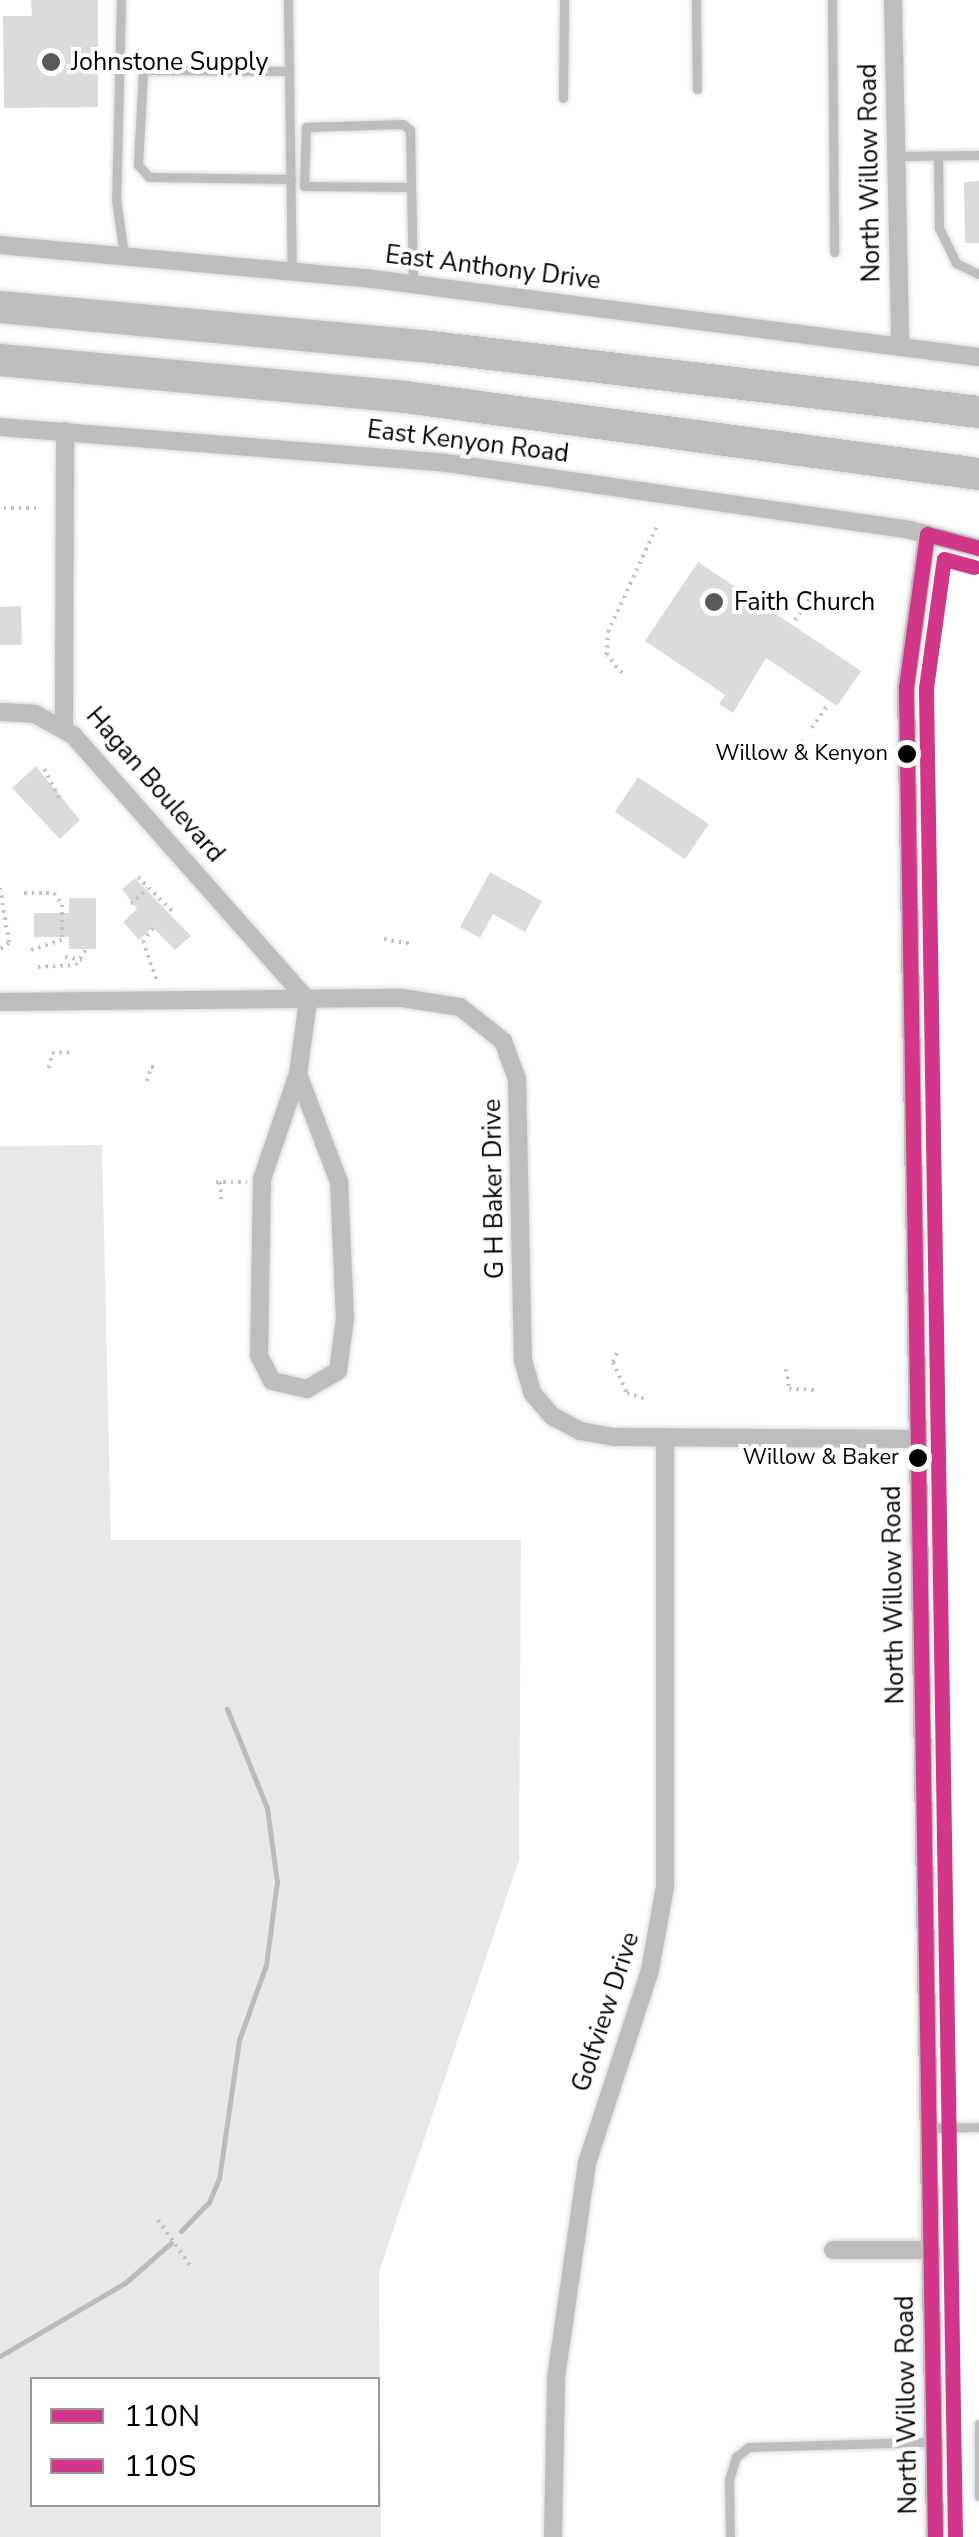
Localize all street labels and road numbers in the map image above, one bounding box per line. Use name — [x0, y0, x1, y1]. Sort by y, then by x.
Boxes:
street label: North Willow Road — [853, 63, 887, 283]
street label: East Anthony Drive — [384, 240, 602, 296]
street label: East Kenyon Road — [366, 415, 570, 469]
street label: Hagan Boulevard — [80, 701, 230, 869]
street label: G H Baker Drive — [477, 1099, 511, 1279]
street label: North Willow Road — [877, 1485, 911, 1705]
street label: Golfview Drive — [566, 1928, 646, 2096]
street label: North Willow Road — [890, 2295, 924, 2515]

